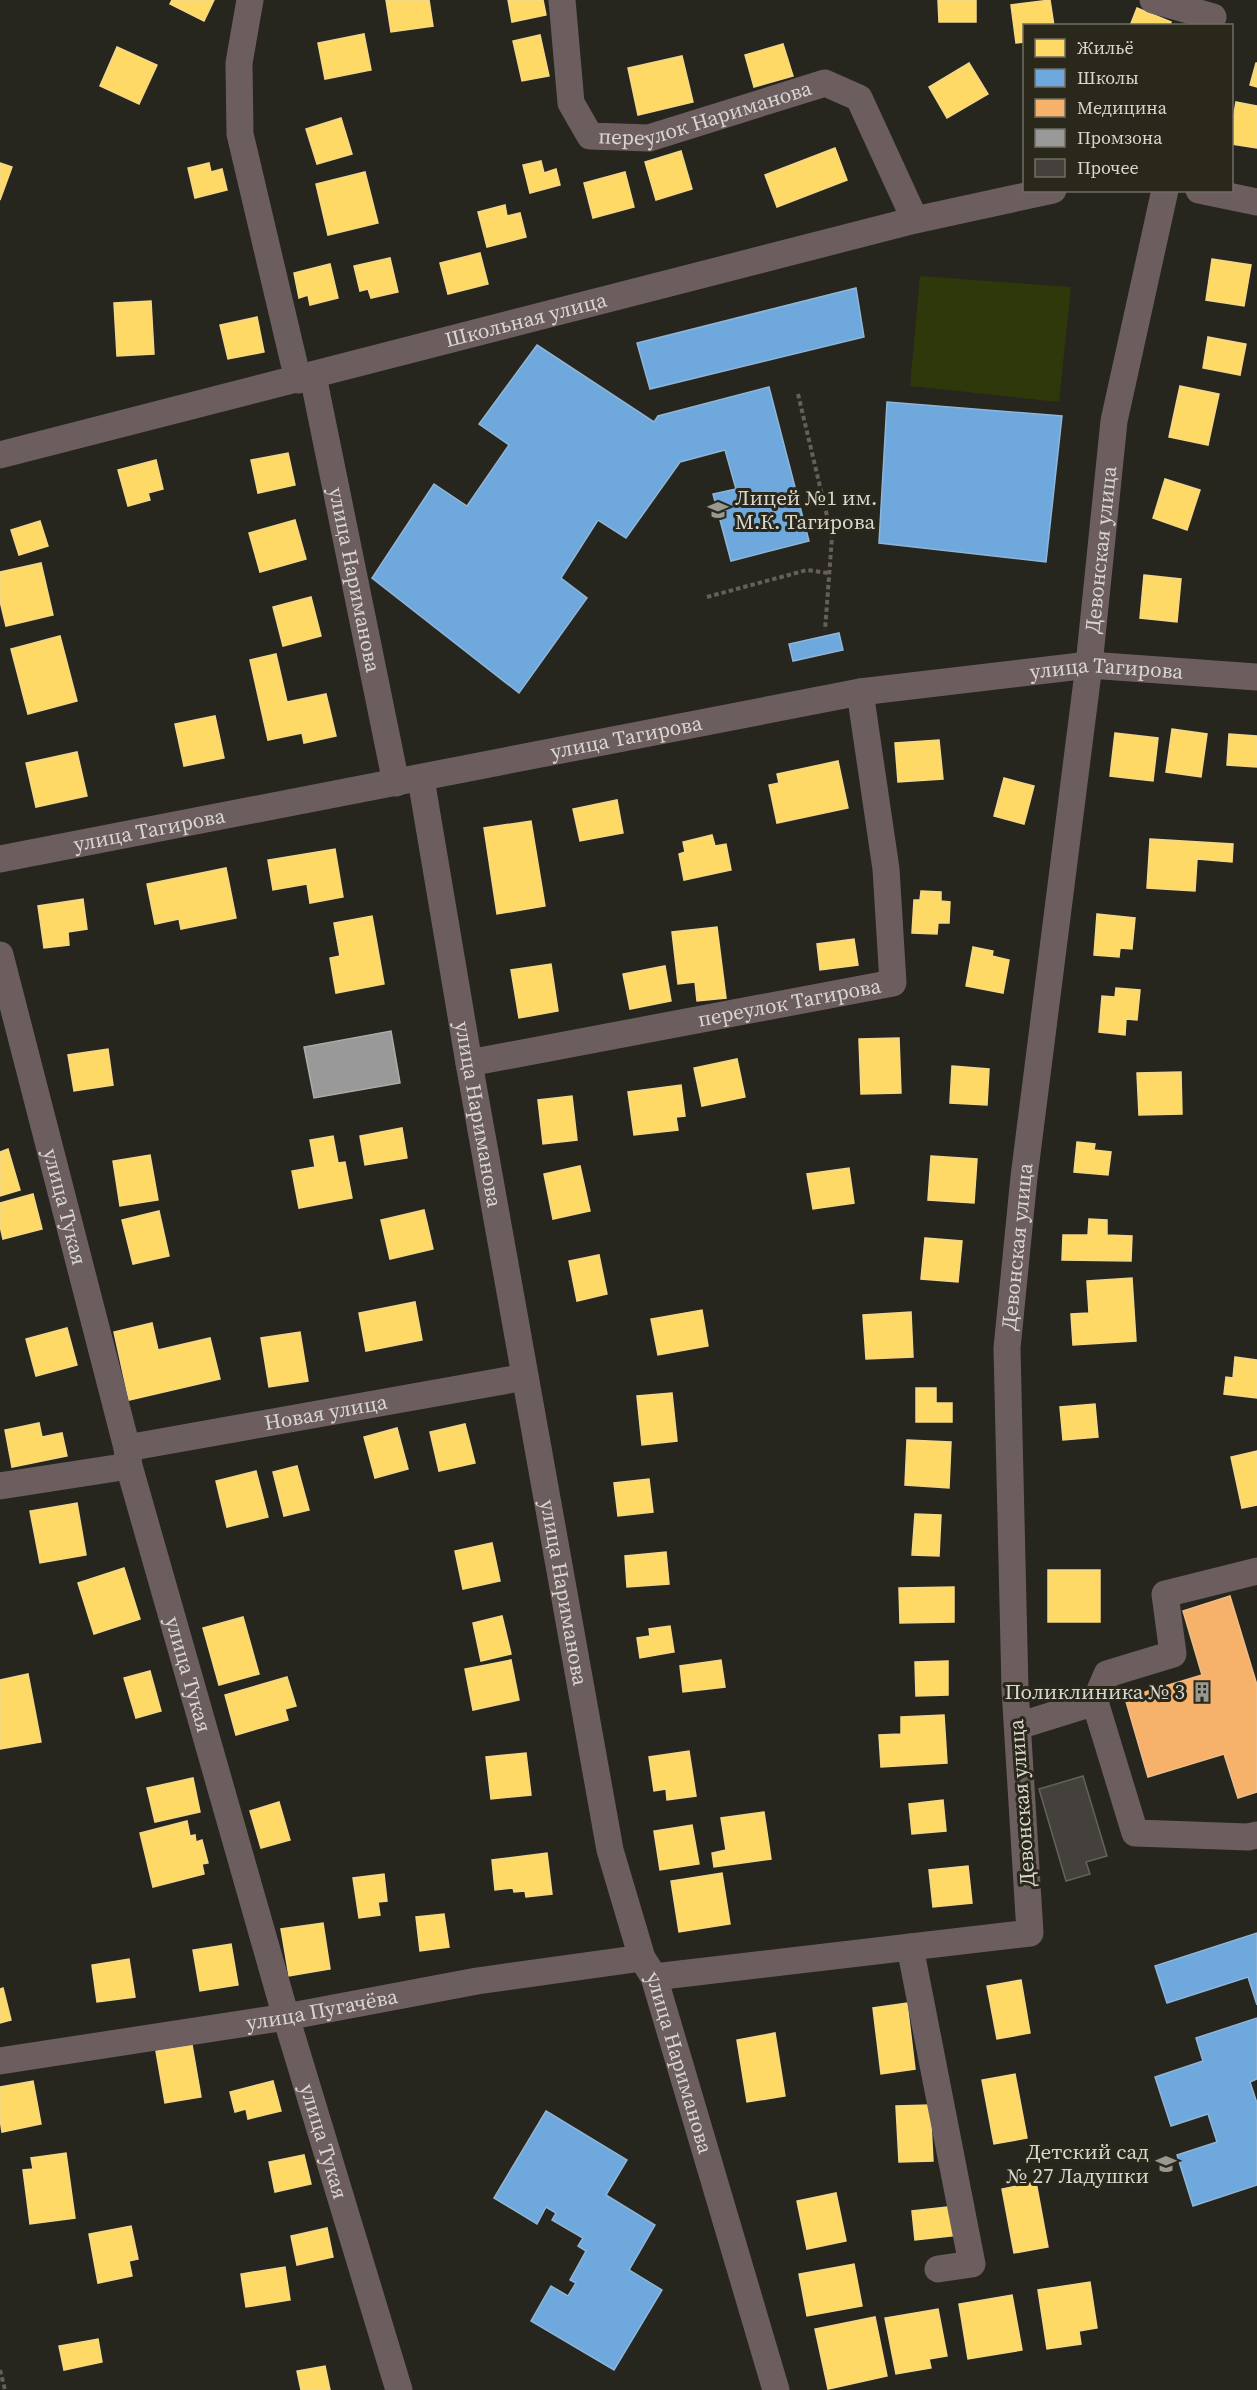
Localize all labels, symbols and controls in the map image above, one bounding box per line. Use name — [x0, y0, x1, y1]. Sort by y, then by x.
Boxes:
legend — [1023, 24, 1233, 192]
text: Жильё — [1077, 35, 1134, 60]
text: Школы — [1077, 65, 1139, 90]
street label: переулок Нариманова — [598, 73, 815, 153]
text: Медицина — [1077, 95, 1168, 120]
text: Промзона — [1077, 125, 1163, 150]
text: Прочее — [1077, 155, 1139, 180]
street label: Школьная улица — [442, 285, 610, 354]
street label: Девонская улица — [1077, 464, 1123, 635]
place label: Лицей №1 им. М.К. Тагирова — [735, 483, 877, 536]
street label: улица Нариманова — [322, 484, 388, 675]
school or university icon: Лицей №1 им. М.К. Тагирова — [706, 498, 730, 522]
street label: улица Тагирова — [1028, 650, 1185, 686]
street label: улица Тагирова — [548, 708, 705, 766]
street label: улица Тагирова — [71, 801, 228, 858]
street label: переулок Тагирова — [695, 971, 884, 1034]
street label: улица Нариманова — [448, 1019, 510, 1210]
street label: улица Тукая — [36, 1145, 94, 1268]
street label: Девонская улица — [994, 1161, 1040, 1332]
street label: Новая улица — [262, 1387, 390, 1437]
street label: улица Нариманова — [533, 1497, 595, 1688]
street label: улица Тукая — [159, 1613, 219, 1736]
place label: Поликлиника № 3 — [1005, 1677, 1185, 1706]
building icon: Поликлиника № 3 — [1190, 1680, 1214, 1704]
street label: Девонская улица — [1001, 1718, 1042, 1888]
street label: улица Нариманова — [640, 1965, 720, 2157]
street label: улица Пугачёва — [244, 1981, 400, 2037]
street label: улица Тукая — [293, 2080, 355, 2203]
place label: Детский сад № 27 Ладушки — [1005, 2137, 1149, 2190]
school or university icon: Детский сад № 27 Ладушки — [1154, 2152, 1178, 2176]

